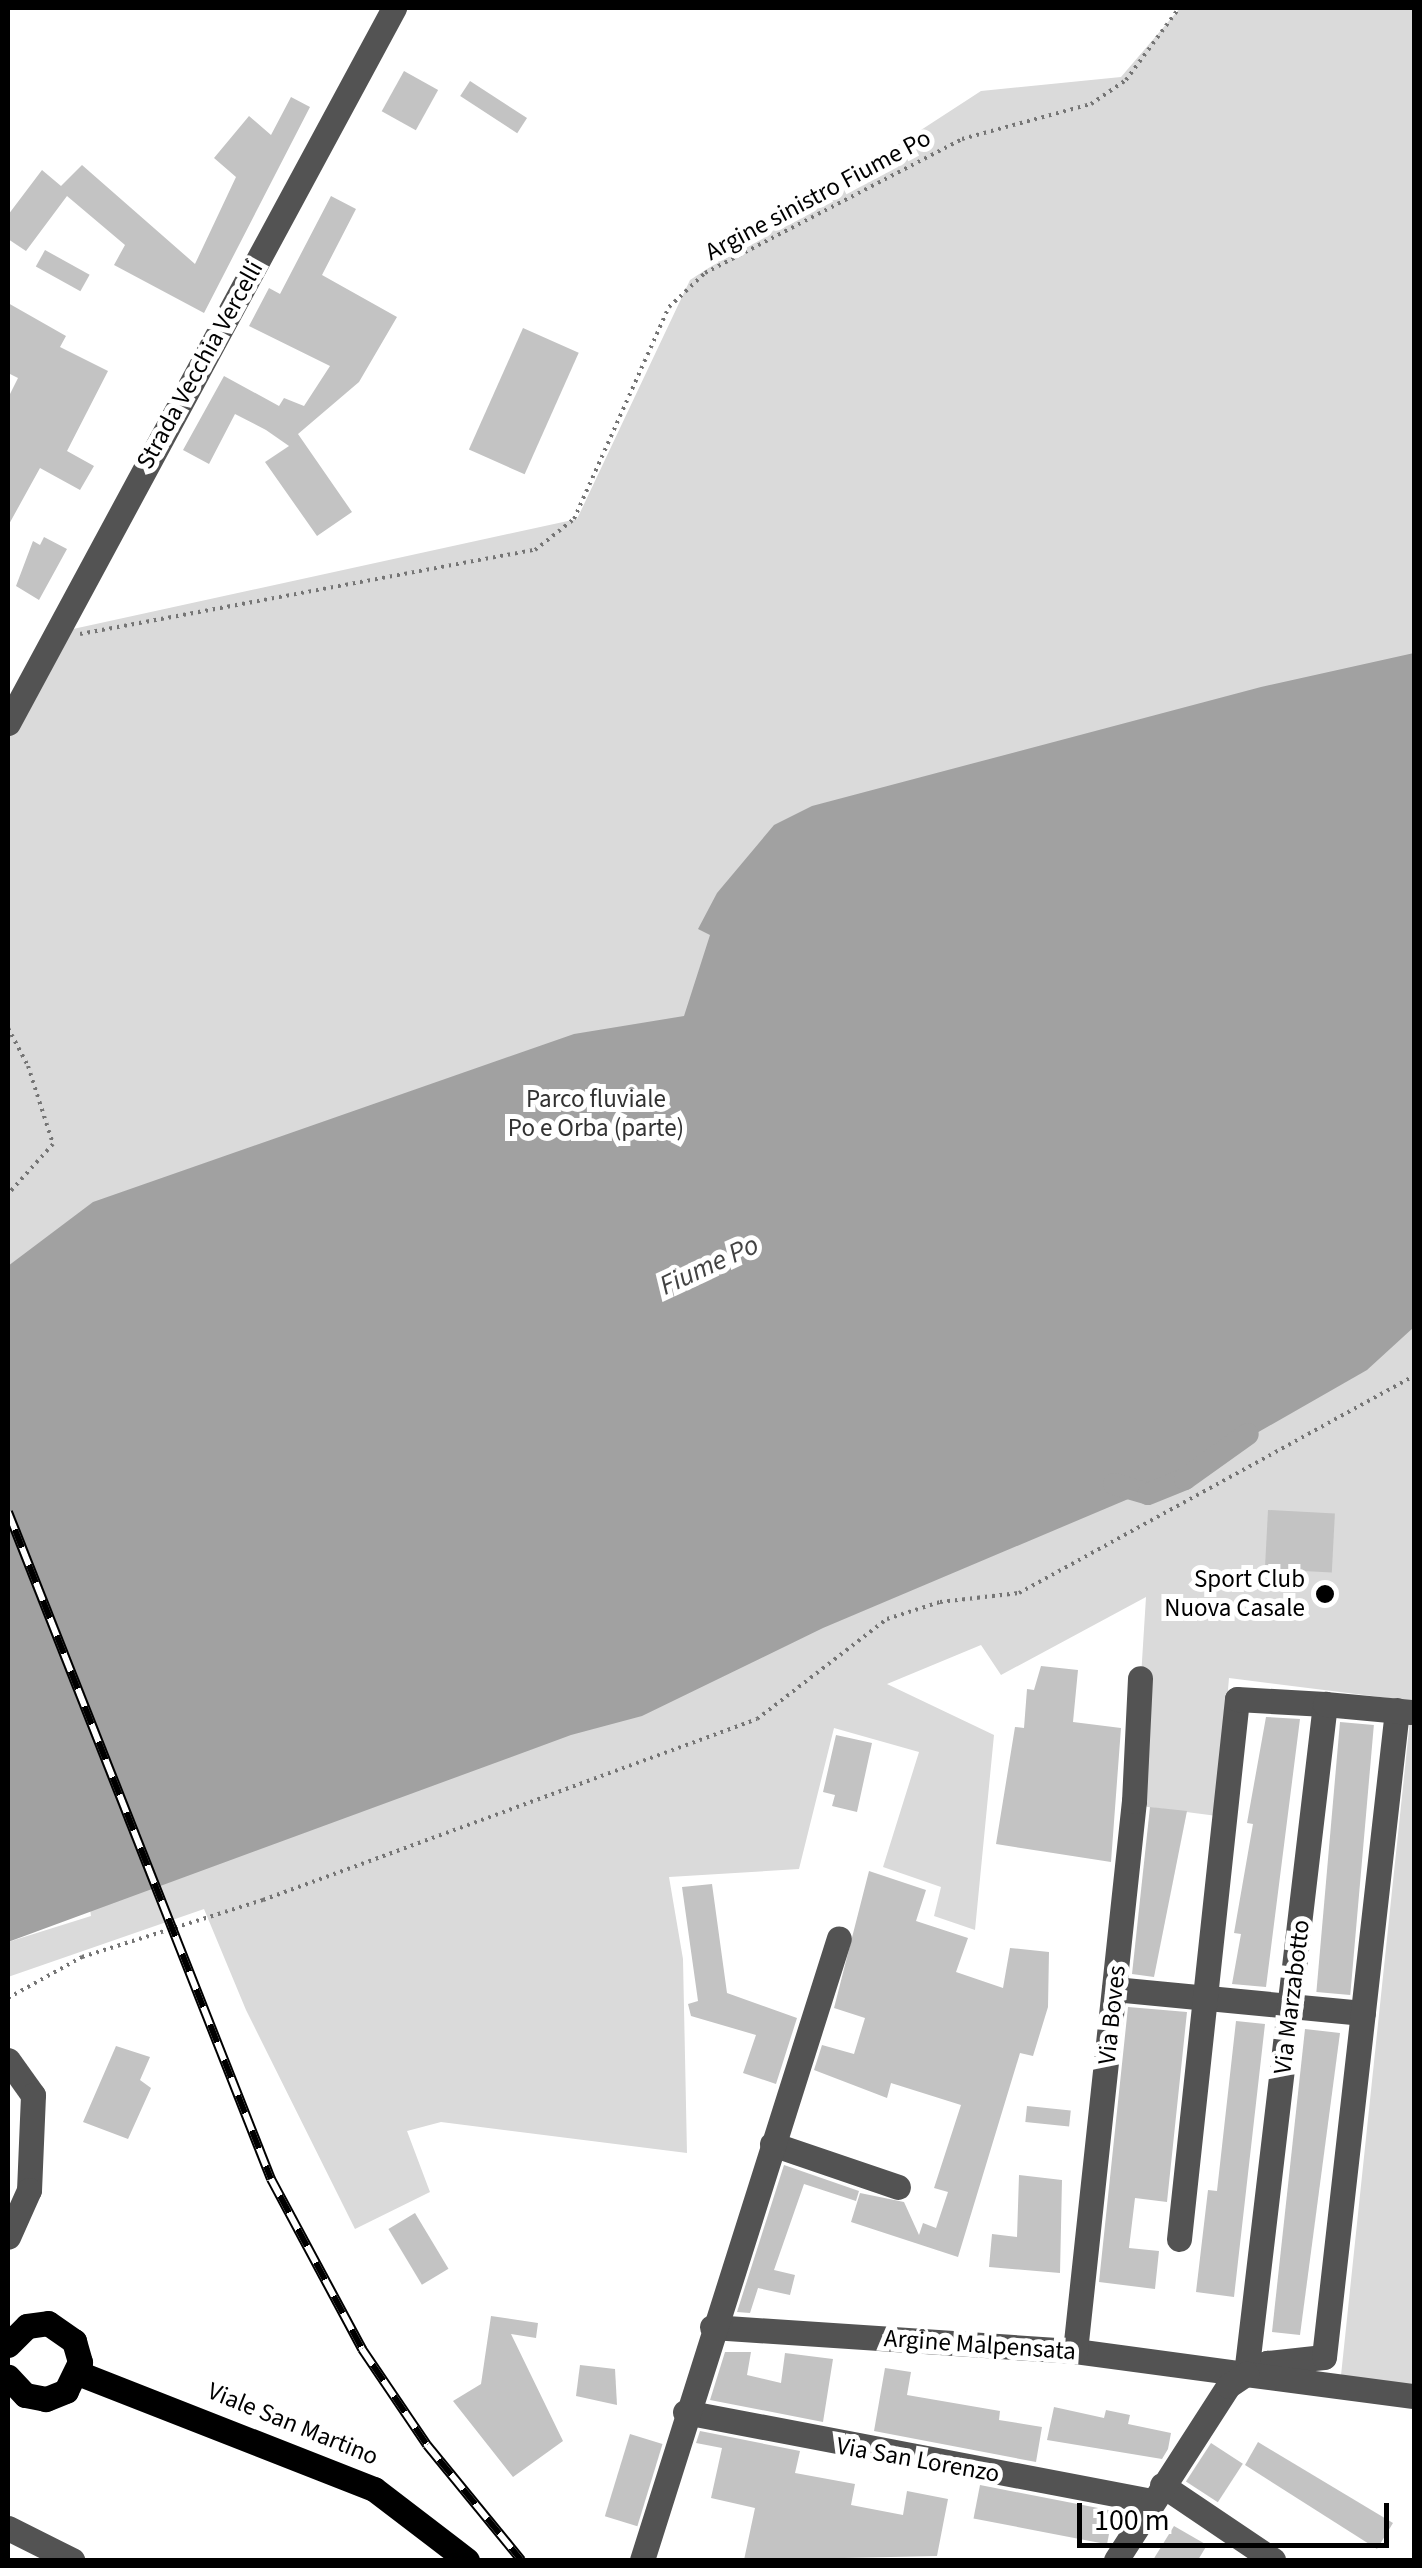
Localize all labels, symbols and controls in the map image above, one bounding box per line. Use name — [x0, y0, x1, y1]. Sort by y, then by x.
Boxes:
street label: Argine sinistro Fiume Po — [700, 123, 936, 267]
street label: Strada Vecchia Vercelli — [130, 256, 270, 474]
park label: Parco fluviale Po e Orba (parte) — [508, 1085, 684, 1144]
water label: Fiume Po — [654, 1228, 764, 1302]
place label: Sport Club Nuova Casale — [1164, 1565, 1305, 1624]
marker: Sport Club Nuova Casale — [1314, 1583, 1336, 1605]
street label: Via Marzabotto — [1268, 1918, 1316, 2076]
street label: Via Boves — [1092, 1964, 1132, 2066]
street label: Argine Malpensata — [883, 2323, 1077, 2367]
street label: Viale San Martino — [203, 2376, 383, 2472]
street label: Via San Lorenzo — [834, 2431, 1002, 2489]
scale bar — [1082, 2483, 1394, 2545]
text: 100 m — [1094, 2499, 1170, 2542]

